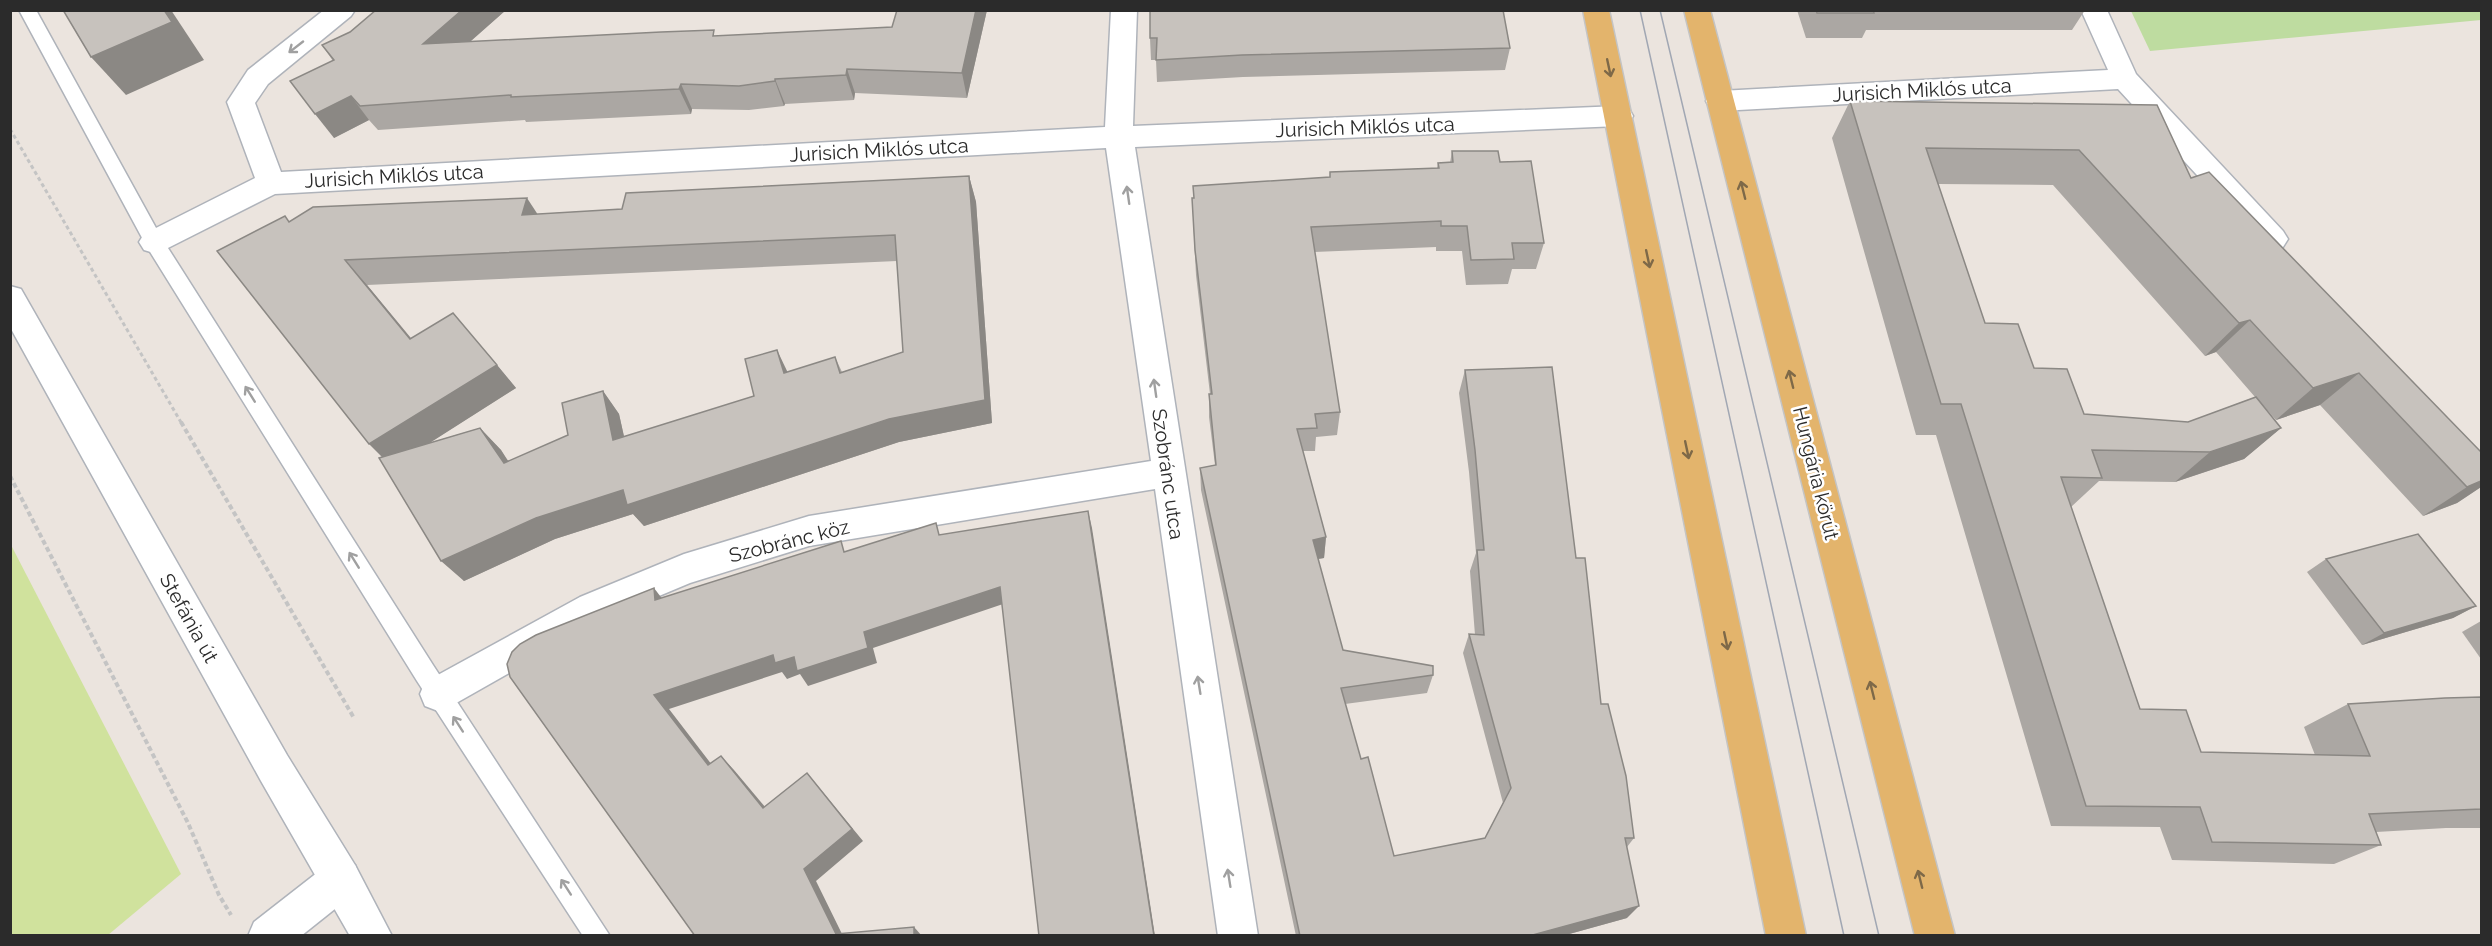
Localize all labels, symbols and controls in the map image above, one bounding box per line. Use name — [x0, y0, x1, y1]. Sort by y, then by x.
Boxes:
one-way arrow — [288, 40, 304, 53]
one-way arrow — [1603, 58, 1615, 77]
street label: Jurisich Miklós utca — [1832, 73, 2012, 107]
street label: Jurisich Miklós utca — [1275, 112, 1455, 142]
street label: Jurisich Miklós utca — [789, 133, 969, 167]
street label: Jurisich Miklós utca — [304, 159, 484, 193]
one-way arrow — [1736, 181, 1748, 200]
one-way arrow — [1122, 186, 1133, 206]
one-way arrow — [1643, 248, 1654, 268]
one-way arrow — [1785, 370, 1797, 389]
one-way arrow — [1150, 379, 1161, 399]
one-way arrow — [244, 386, 256, 403]
street label: Hungária körút — [1788, 404, 1844, 542]
street label: Szobránc utca — [1147, 407, 1189, 541]
one-way arrow — [1682, 440, 1693, 459]
street label: Szobránc köz — [726, 514, 852, 568]
one-way arrow — [347, 551, 360, 568]
street label: Stefánia út — [155, 569, 223, 667]
one-way arrow — [1721, 631, 1732, 650]
one-way arrow — [1194, 676, 1205, 695]
one-way arrow — [1865, 681, 1877, 700]
one-way arrow — [452, 716, 464, 733]
one-way arrow — [1223, 868, 1234, 888]
one-way arrow — [1914, 870, 1926, 889]
one-way arrow — [560, 879, 572, 895]

